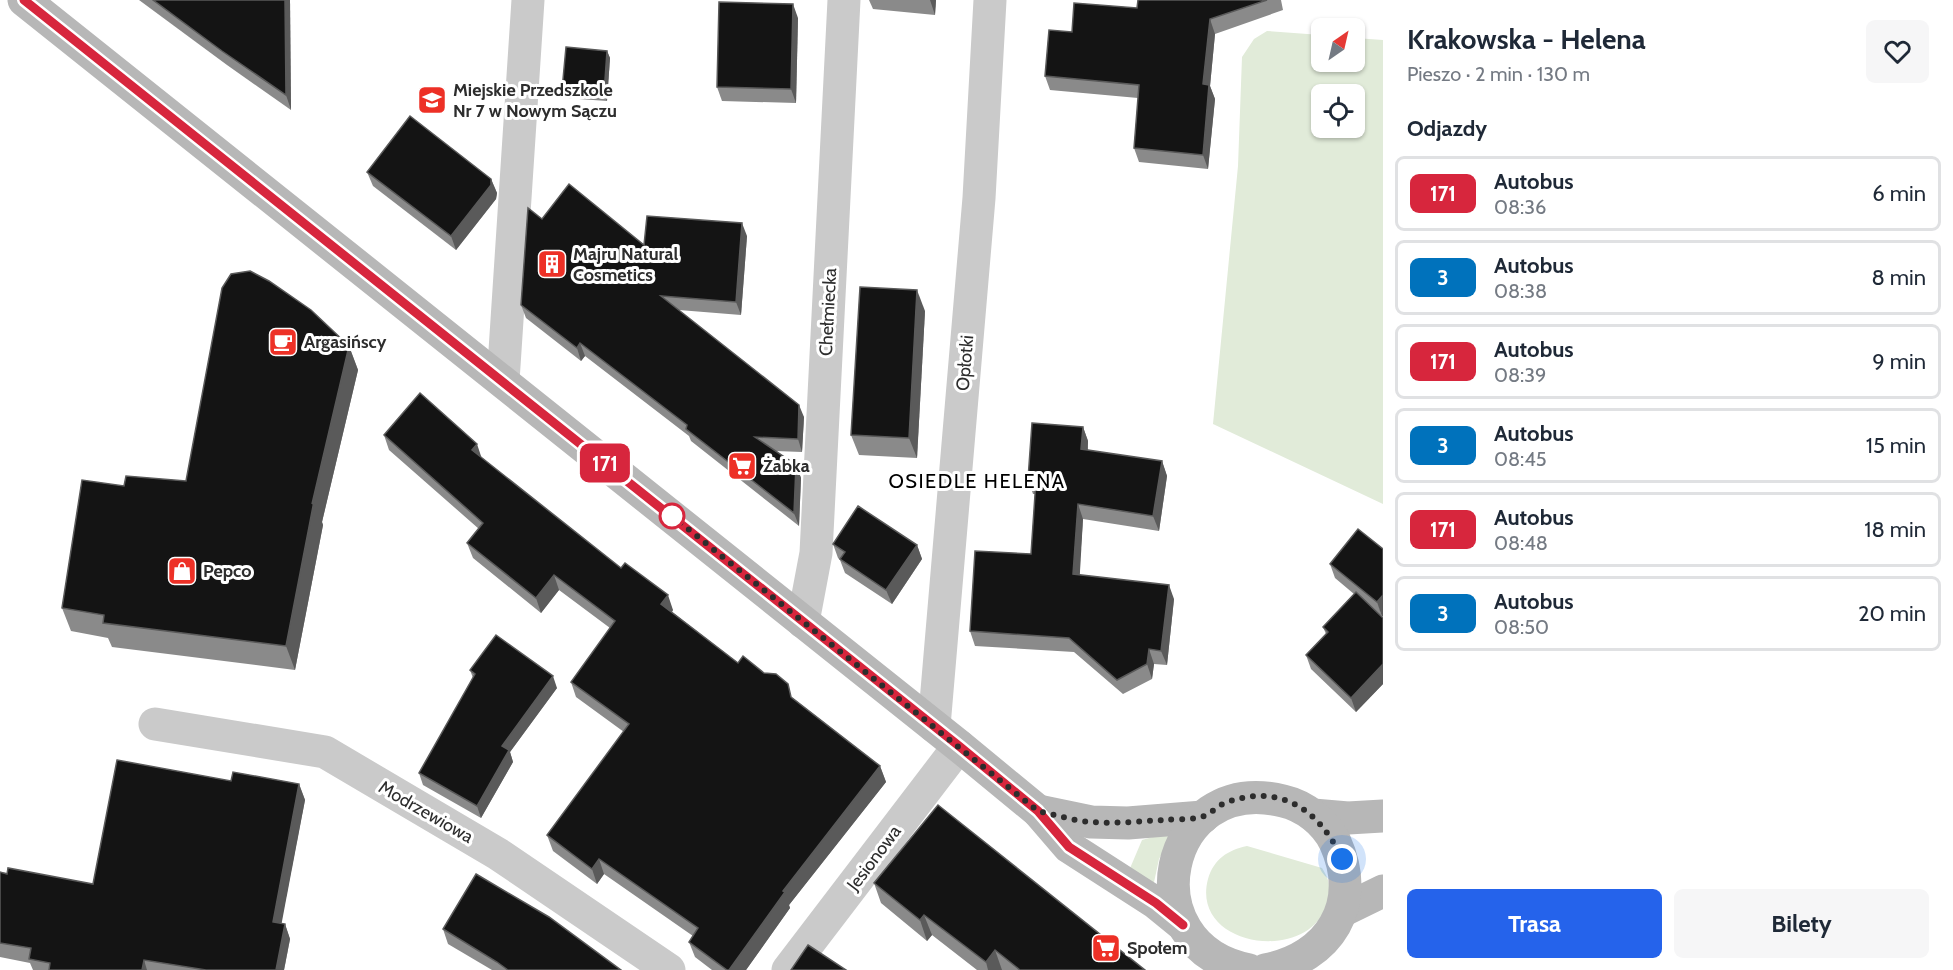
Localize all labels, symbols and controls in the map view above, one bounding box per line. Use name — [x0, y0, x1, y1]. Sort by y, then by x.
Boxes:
north arrow — [1311, 18, 1365, 72]
map controls — [1311, 18, 1365, 138]
button: heart — [1866, 20, 1929, 83]
text: Krakowska - Helena — [1407, 22, 1646, 56]
text: Pieszo · 2 min · 130 m — [1407, 62, 1590, 86]
place label: Miejskie Przedszkole Nr 7 w Nowym Sączu — [453, 79, 617, 122]
school or university icon: Miejskie Przedszkole Nr 7 w Nowym Sączu — [416, 84, 448, 116]
button: locate — [1311, 84, 1365, 138]
text: Odjazdy — [1407, 115, 1487, 142]
text: Autobus — [1494, 168, 1574, 195]
text: 6 min — [1872, 180, 1926, 207]
text: 171 — [1430, 181, 1456, 206]
text: 08:36 — [1494, 195, 1546, 219]
place label: Majru Natural Cosmetics — [573, 243, 678, 286]
building icon: Majru Natural Cosmetics — [536, 248, 568, 280]
text: Autobus — [1494, 252, 1574, 279]
text: 8 min — [1871, 264, 1926, 291]
text: 3 — [1437, 265, 1449, 290]
street label: Chełmiecka — [815, 267, 841, 356]
text: 08:38 — [1494, 279, 1547, 303]
cafe icon: Argasińscy — [267, 326, 299, 358]
place label: Argasińscy — [304, 331, 387, 353]
street label: Opłotki — [952, 334, 978, 392]
text: Autobus — [1494, 336, 1574, 363]
text: 9 min — [1872, 348, 1926, 375]
text: 171 — [1430, 349, 1456, 374]
text: 08:39 — [1494, 363, 1546, 387]
text: Autobus — [1494, 420, 1574, 447]
text: 15 min — [1866, 432, 1926, 459]
text: 3 — [1437, 433, 1449, 458]
line badge: 171 — [570, 444, 640, 482]
text: 08:45 — [1494, 447, 1547, 471]
supermarket icon: Żabka — [726, 450, 758, 482]
text: 171 — [592, 451, 618, 476]
place label: Żabka — [763, 455, 810, 477]
district label: OSIEDLE HELENA — [888, 469, 1066, 493]
unlabelled marker — [659, 503, 685, 529]
text: Autobus — [1494, 504, 1574, 531]
text: 18 min — [1864, 516, 1926, 543]
text: 171 — [1430, 517, 1456, 542]
text: 08:48 — [1494, 531, 1548, 555]
shop icon: Pepco — [166, 555, 198, 587]
place label: Pepco — [203, 560, 251, 582]
text: Autobus — [1494, 588, 1574, 615]
text: 20 min — [1858, 600, 1926, 627]
text: 3 — [1437, 601, 1449, 626]
text: 08:50 — [1494, 615, 1549, 639]
street label: Modrzewiowa — [375, 776, 478, 848]
street label: Jesionowa — [842, 821, 906, 896]
your location — [1327, 844, 1357, 874]
button: Trasa — [1407, 889, 1662, 958]
button: Bilety — [1674, 889, 1929, 958]
supermarket icon: Społem — [1090, 932, 1122, 964]
place label: Społem — [1127, 937, 1187, 959]

